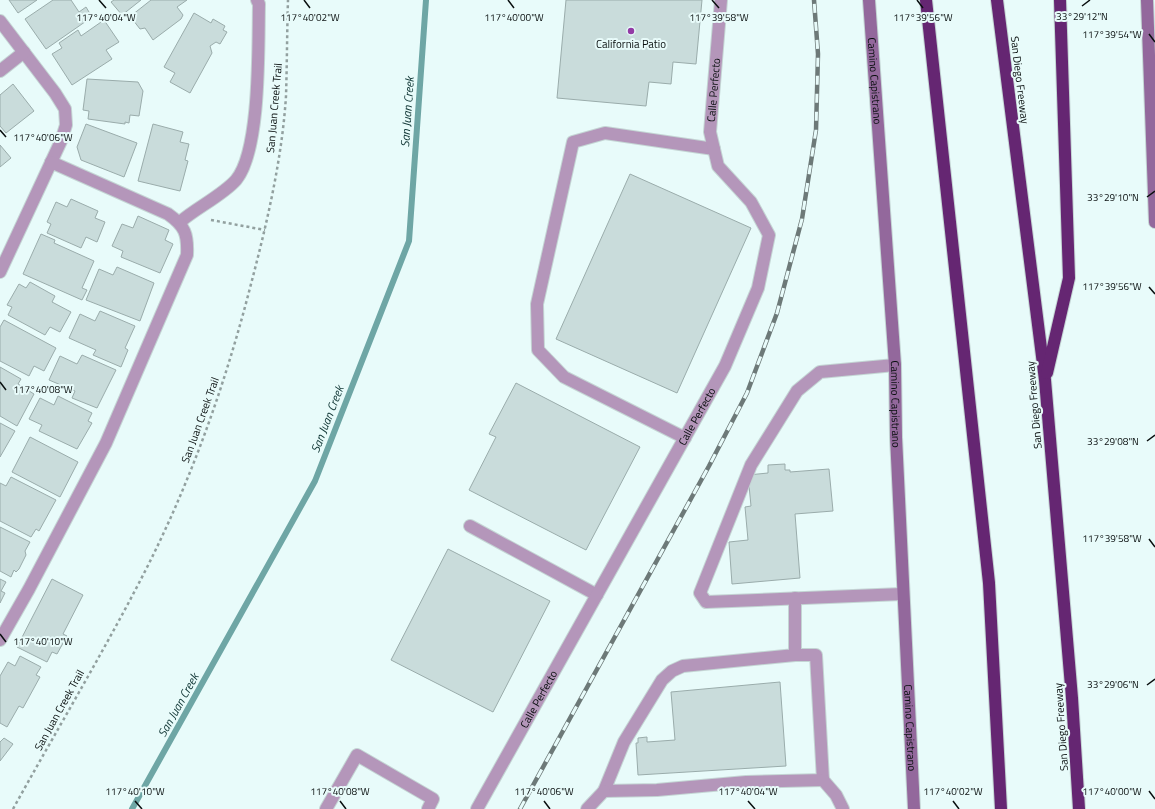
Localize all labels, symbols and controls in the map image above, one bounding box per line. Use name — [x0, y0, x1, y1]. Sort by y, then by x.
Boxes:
text: 33°29'12"N — [1056, 9, 1108, 24]
text: 117°40'04"W — [76, 10, 136, 25]
text: 117°40'02"W — [280, 10, 340, 25]
text: 117°40'00"W — [484, 10, 544, 25]
text: 117°39'58"W — [689, 10, 749, 25]
text: 117°39'56"W — [893, 10, 953, 25]
marker: California Patio — [626, 26, 636, 36]
text: 117°39'54"W — [1082, 27, 1142, 42]
street label: San Diego Freeway — [1007, 35, 1033, 125]
place label: California Patio — [596, 36, 666, 52]
street label: Camino Capistrano — [864, 37, 886, 125]
street label: Calle Perfecto — [703, 57, 724, 123]
street label: San Juan Creek Trail — [262, 62, 286, 154]
water label: San Juan Creek — [395, 75, 419, 148]
text: 117°40'06"W — [13, 130, 73, 145]
text: 33°29'10"N — [1087, 190, 1139, 205]
text: 117°39'56"W — [1082, 279, 1142, 294]
street label: Camino Capistrano — [887, 360, 905, 448]
street label: San Diego Freeway — [1022, 360, 1046, 450]
street label: San Juan Creek Trail — [177, 375, 223, 465]
water label: San Juan Creek — [305, 381, 349, 455]
text: 117°40'08"W — [13, 382, 73, 397]
street label: Calle Perfecto — [674, 384, 720, 448]
text: 33°29'08"N — [1087, 434, 1139, 449]
text: 117°39'58"W — [1082, 531, 1142, 546]
text: 117°40'10"W — [13, 634, 73, 649]
street label: San Juan Creek Trail — [30, 667, 88, 753]
street label: Calle Perfecto — [516, 667, 561, 731]
water label: San Juan Creek — [153, 668, 204, 740]
text: 33°29'06"N — [1087, 677, 1139, 692]
street label: San Diego Freeway — [1050, 682, 1072, 772]
street label: Camino Capistrano — [900, 684, 920, 772]
text: 117°40'10"W — [105, 784, 165, 799]
text: 117°40'08"W — [310, 784, 370, 799]
text: 117°40'06"W — [514, 784, 574, 799]
text: 117°40'04"W — [718, 784, 778, 799]
text: 117°40'02"W — [923, 784, 983, 799]
text: 117°40'00"W — [1082, 784, 1142, 799]

